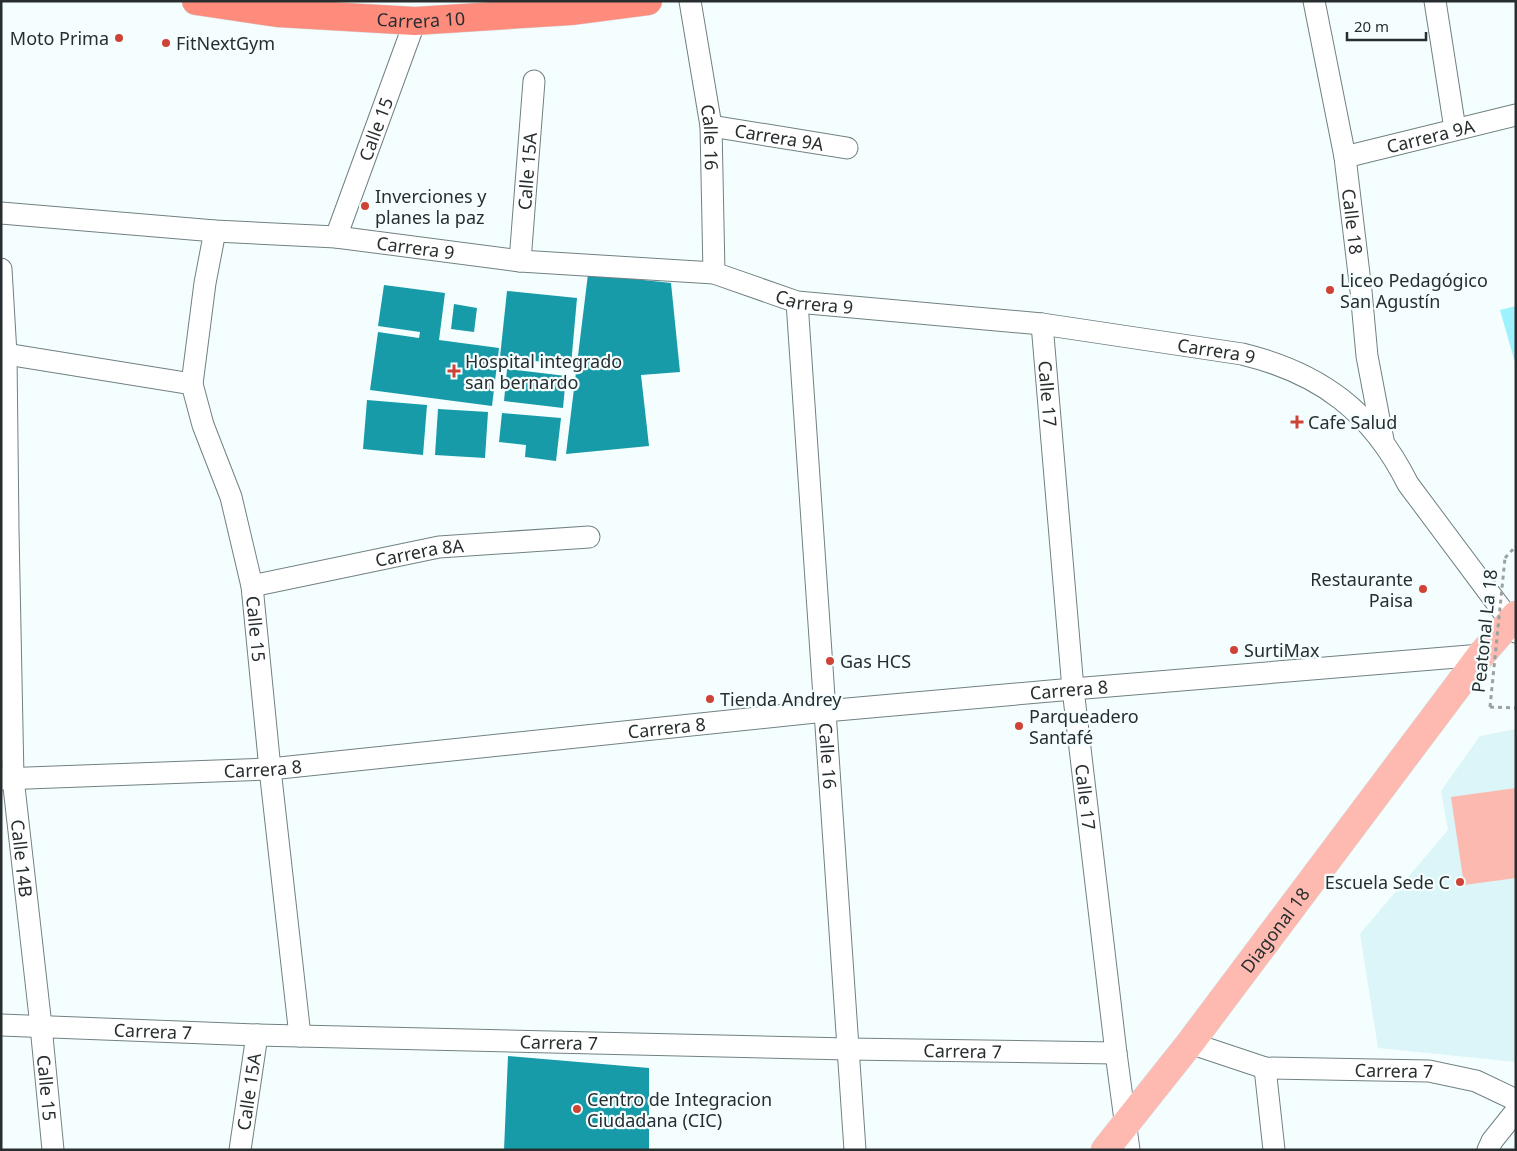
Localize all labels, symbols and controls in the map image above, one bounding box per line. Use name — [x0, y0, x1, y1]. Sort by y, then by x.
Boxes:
street label: Carrera 10 — [376, 6, 466, 33]
scale bar — [1347, 10, 1426, 42]
text: 20 m — [1354, 16, 1389, 36]
place label: Moto Prima — [10, 26, 109, 50]
place label: FitNextGym — [176, 31, 275, 55]
marker: Moto Prima — [113, 32, 125, 44]
marker: FitNextGym — [160, 37, 172, 49]
street label: Calle 15 — [353, 94, 398, 164]
street label: Calle 16 — [696, 102, 724, 171]
street label: Carrera 9A — [1384, 114, 1477, 158]
street label: Carrera 9A — [733, 118, 826, 156]
street label: Calle 15A — [512, 131, 542, 211]
place label: Inverciones y planes la paz — [375, 184, 487, 229]
street label: Calle 18 — [1337, 187, 1369, 256]
marker: Inverciones y planes la paz — [359, 200, 371, 212]
street label: Carrera 9 — [375, 230, 456, 264]
place label: Liceo Pedagógico San Agustín — [1340, 268, 1488, 313]
street label: Carrera 9 — [772, 283, 854, 319]
marker: Liceo Pedagógico San Agustín — [1324, 284, 1336, 296]
street label: Carrera 9 — [1176, 332, 1258, 369]
place label: Hospital integrado san bernardo — [465, 349, 622, 394]
street label: Calle 17 — [1033, 360, 1063, 428]
marker: Hospital integrado san bernardo — [447, 364, 461, 378]
place label: Cafe Salud — [1308, 410, 1397, 434]
marker: Cafe Salud — [1290, 415, 1304, 429]
street label: Carrera 8A — [373, 533, 465, 572]
place label: Restaurante Paisa — [1310, 567, 1413, 612]
street label: Peatonal La 18 — [1466, 568, 1502, 694]
marker: Restaurante Paisa — [1417, 583, 1429, 595]
street label: Calle 15 — [241, 595, 271, 663]
place label: SurtiMax — [1244, 638, 1320, 662]
marker: SurtiMax — [1228, 644, 1240, 656]
place label: Gas HCS — [840, 649, 911, 673]
marker: Gas HCS — [824, 655, 836, 667]
street label: Carrera 8 — [1029, 674, 1109, 705]
place label: Tienda Andrey — [720, 687, 842, 711]
marker: Tienda Andrey — [704, 693, 716, 705]
place label: Parqueadero Santafé — [1029, 704, 1139, 749]
street label: Carrera 8 — [626, 712, 707, 744]
marker: Parqueadero Santafé — [1013, 720, 1025, 732]
street label: Calle 16 — [814, 722, 842, 790]
street label: Carrera 8 — [223, 754, 303, 783]
street label: Calle 17 — [1070, 763, 1102, 831]
street label: Calle 14B — [6, 818, 38, 898]
place label: Escuela Sede C — [1325, 870, 1450, 894]
marker: Escuela Sede C — [1454, 876, 1466, 888]
street label: Diagonal 18 — [1235, 882, 1315, 978]
street label: Carrera 7 — [113, 1017, 192, 1044]
street label: Carrera 7 — [519, 1029, 598, 1055]
street label: Carrera 7 — [923, 1038, 1002, 1063]
street label: Calle 15A — [231, 1051, 266, 1132]
street label: Calle 15 — [32, 1054, 62, 1122]
street label: Carrera 7 — [1355, 1058, 1433, 1083]
place label: Centro de Integracion Ciudadana (CIC) — [587, 1087, 772, 1132]
marker: Centro de Integracion Ciudadana (CIC) — [571, 1103, 583, 1115]

